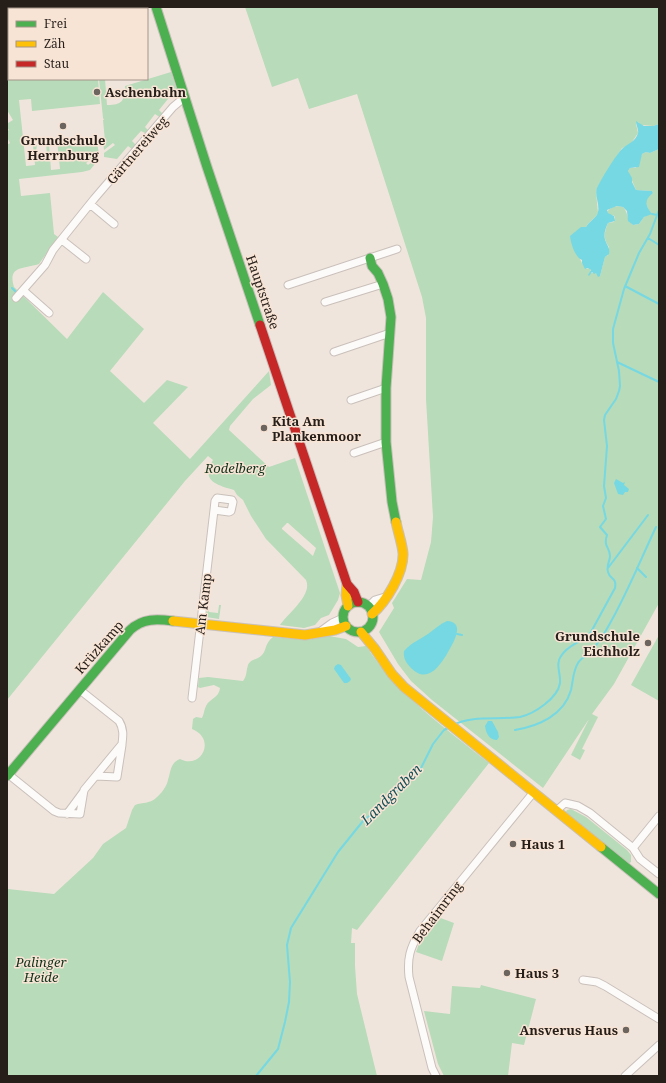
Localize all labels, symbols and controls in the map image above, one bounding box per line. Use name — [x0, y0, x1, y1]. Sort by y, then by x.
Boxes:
legend — [8, 8, 148, 80]
text: Frei — [44, 15, 67, 32]
text: Zäh — [44, 35, 66, 52]
text: Stau — [44, 55, 70, 72]
place label: Aschenbahn — [105, 83, 187, 101]
marker: Aschenbahn — [92, 87, 102, 97]
street label: Gärtnereiweg — [102, 112, 172, 188]
marker: Grundschule Herrnburg — [58, 121, 68, 131]
place label: Grundschule Herrnburg — [20, 131, 106, 164]
street label: Hauptstraße — [242, 252, 284, 332]
place label: Kita Am Plankenmoor — [272, 412, 361, 445]
marker: Kita Am Plankenmoor — [259, 423, 269, 433]
park label: Rodelberg — [204, 459, 266, 477]
street label: Am Kamp — [190, 572, 216, 636]
street label: Krüzkamp — [71, 616, 127, 678]
place label: Grundschule Eichholz — [555, 627, 640, 660]
marker: Grundschule Eichholz — [643, 638, 653, 648]
water label: Landgraben — [356, 759, 426, 829]
place label: Haus 1 — [521, 835, 565, 853]
marker: Haus 1 — [508, 839, 518, 849]
street label: Behaimring — [408, 877, 466, 947]
park label: Palinger Heide — [15, 953, 67, 986]
place label: Haus 3 — [515, 964, 559, 982]
marker: Haus 3 — [502, 968, 512, 978]
place label: Ansverus Haus — [519, 1021, 618, 1039]
marker: Ansverus Haus — [621, 1025, 631, 1035]

